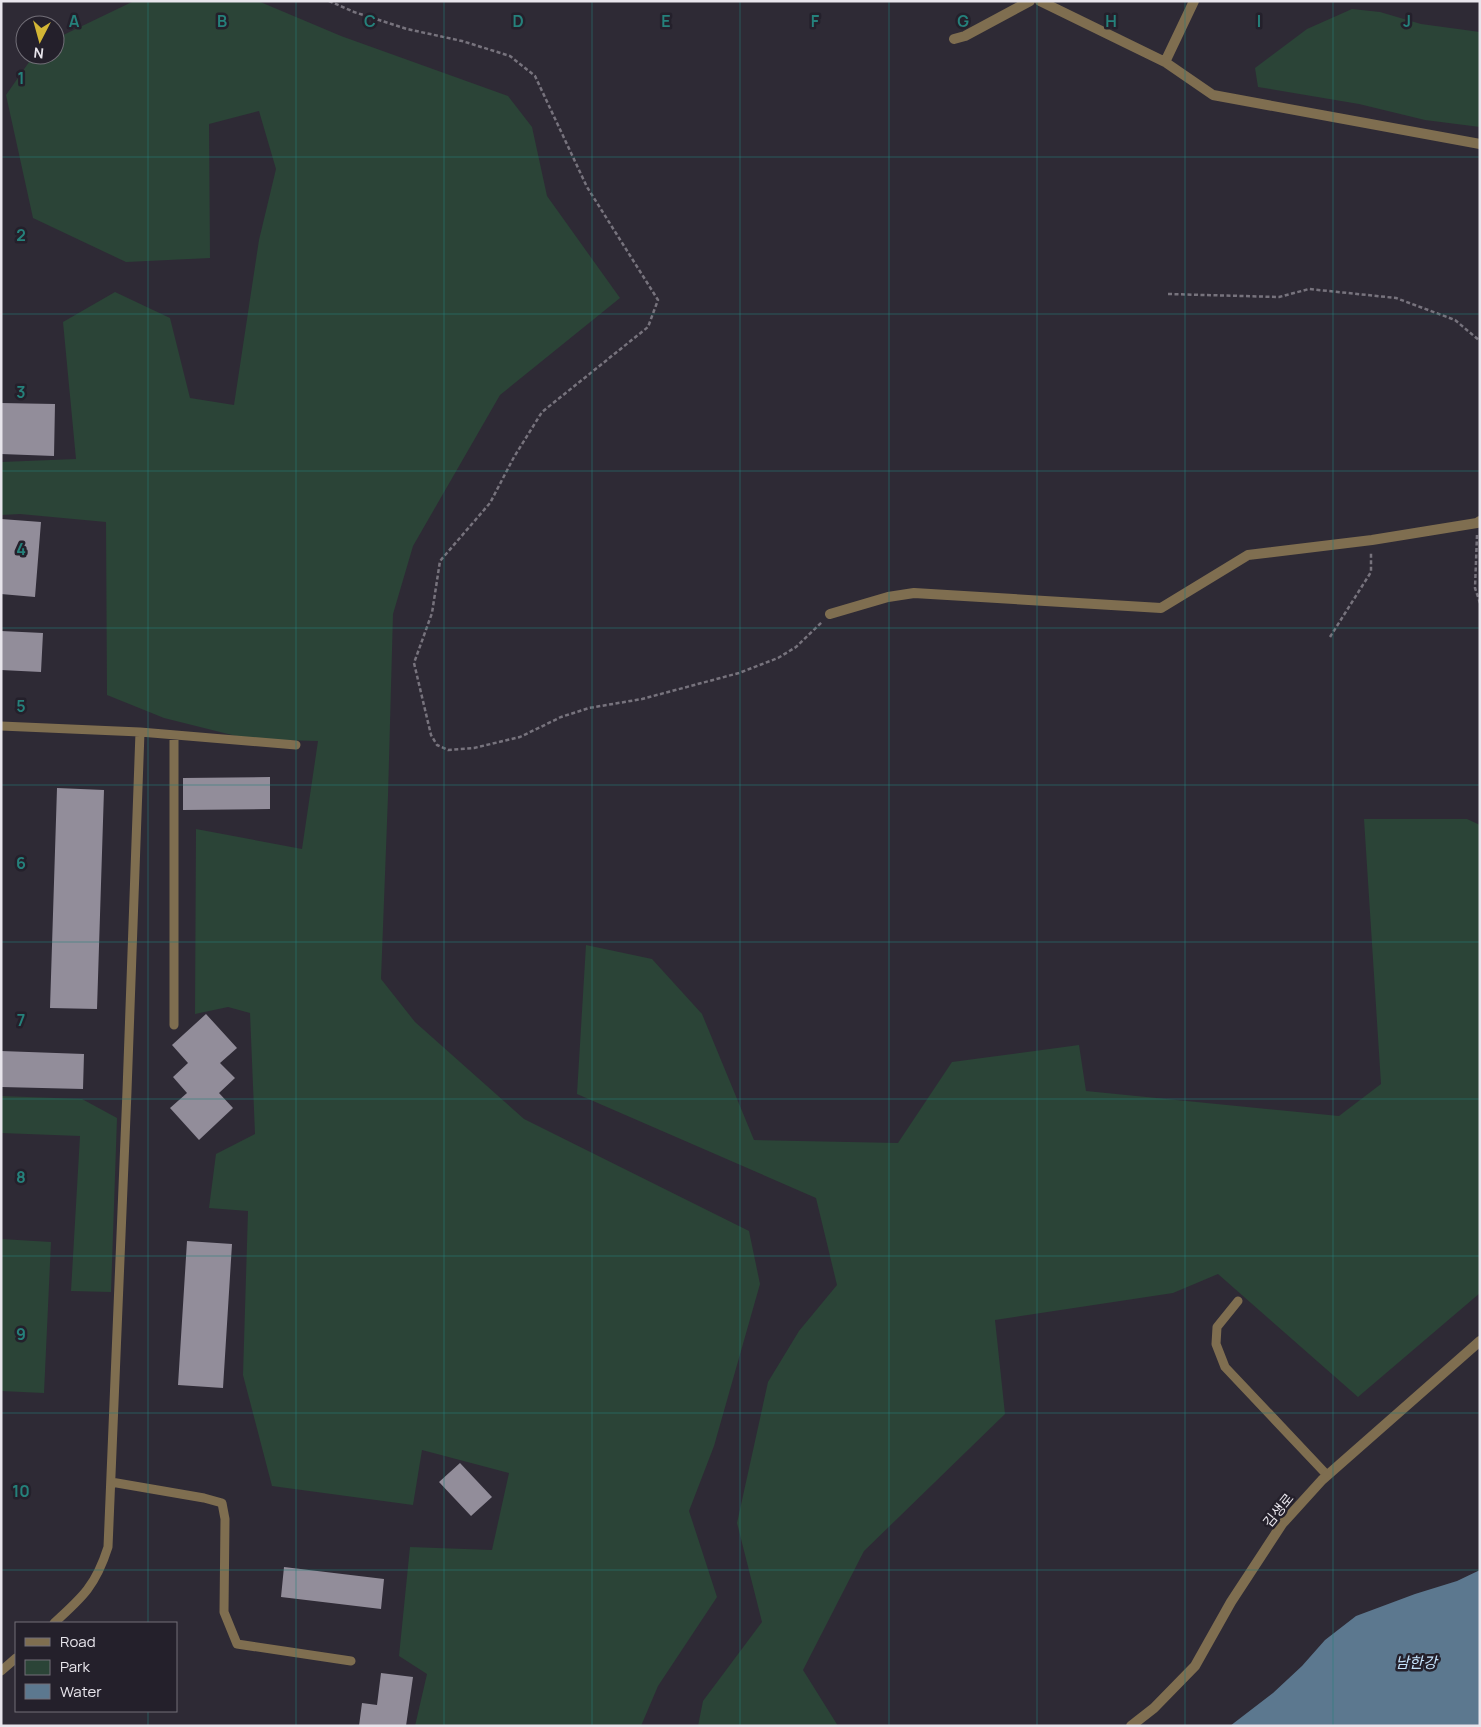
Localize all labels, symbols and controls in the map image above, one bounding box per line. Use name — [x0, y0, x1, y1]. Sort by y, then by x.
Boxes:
text: A — [69, 10, 80, 32]
text: B — [217, 10, 227, 32]
text: C — [364, 10, 376, 32]
text: D — [512, 10, 524, 32]
text: E — [661, 10, 671, 32]
text: F — [811, 10, 820, 32]
text: G — [957, 10, 969, 32]
text: H — [1105, 10, 1117, 32]
text: I — [1257, 10, 1261, 32]
text: J — [1403, 10, 1411, 32]
north arrow — [15, 15, 65, 65]
text: N — [33, 43, 45, 63]
text: 1 — [17, 67, 25, 89]
text: 2 — [16, 224, 26, 246]
text: 3 — [16, 381, 26, 403]
text: 4 — [16, 538, 26, 560]
text: 5 — [16, 695, 26, 717]
text: 6 — [16, 852, 26, 874]
text: 7 — [17, 1009, 25, 1031]
text: 8 — [16, 1166, 26, 1188]
text: 9 — [16, 1323, 26, 1345]
text: 10 — [12, 1480, 30, 1502]
street label: 김생로 — [1258, 1489, 1298, 1531]
legend — [15, 1622, 178, 1712]
text: Road — [60, 1631, 96, 1652]
water label: 남한강 — [1395, 1652, 1439, 1673]
text: Park — [60, 1656, 90, 1677]
text: Water — [60, 1681, 102, 1702]

